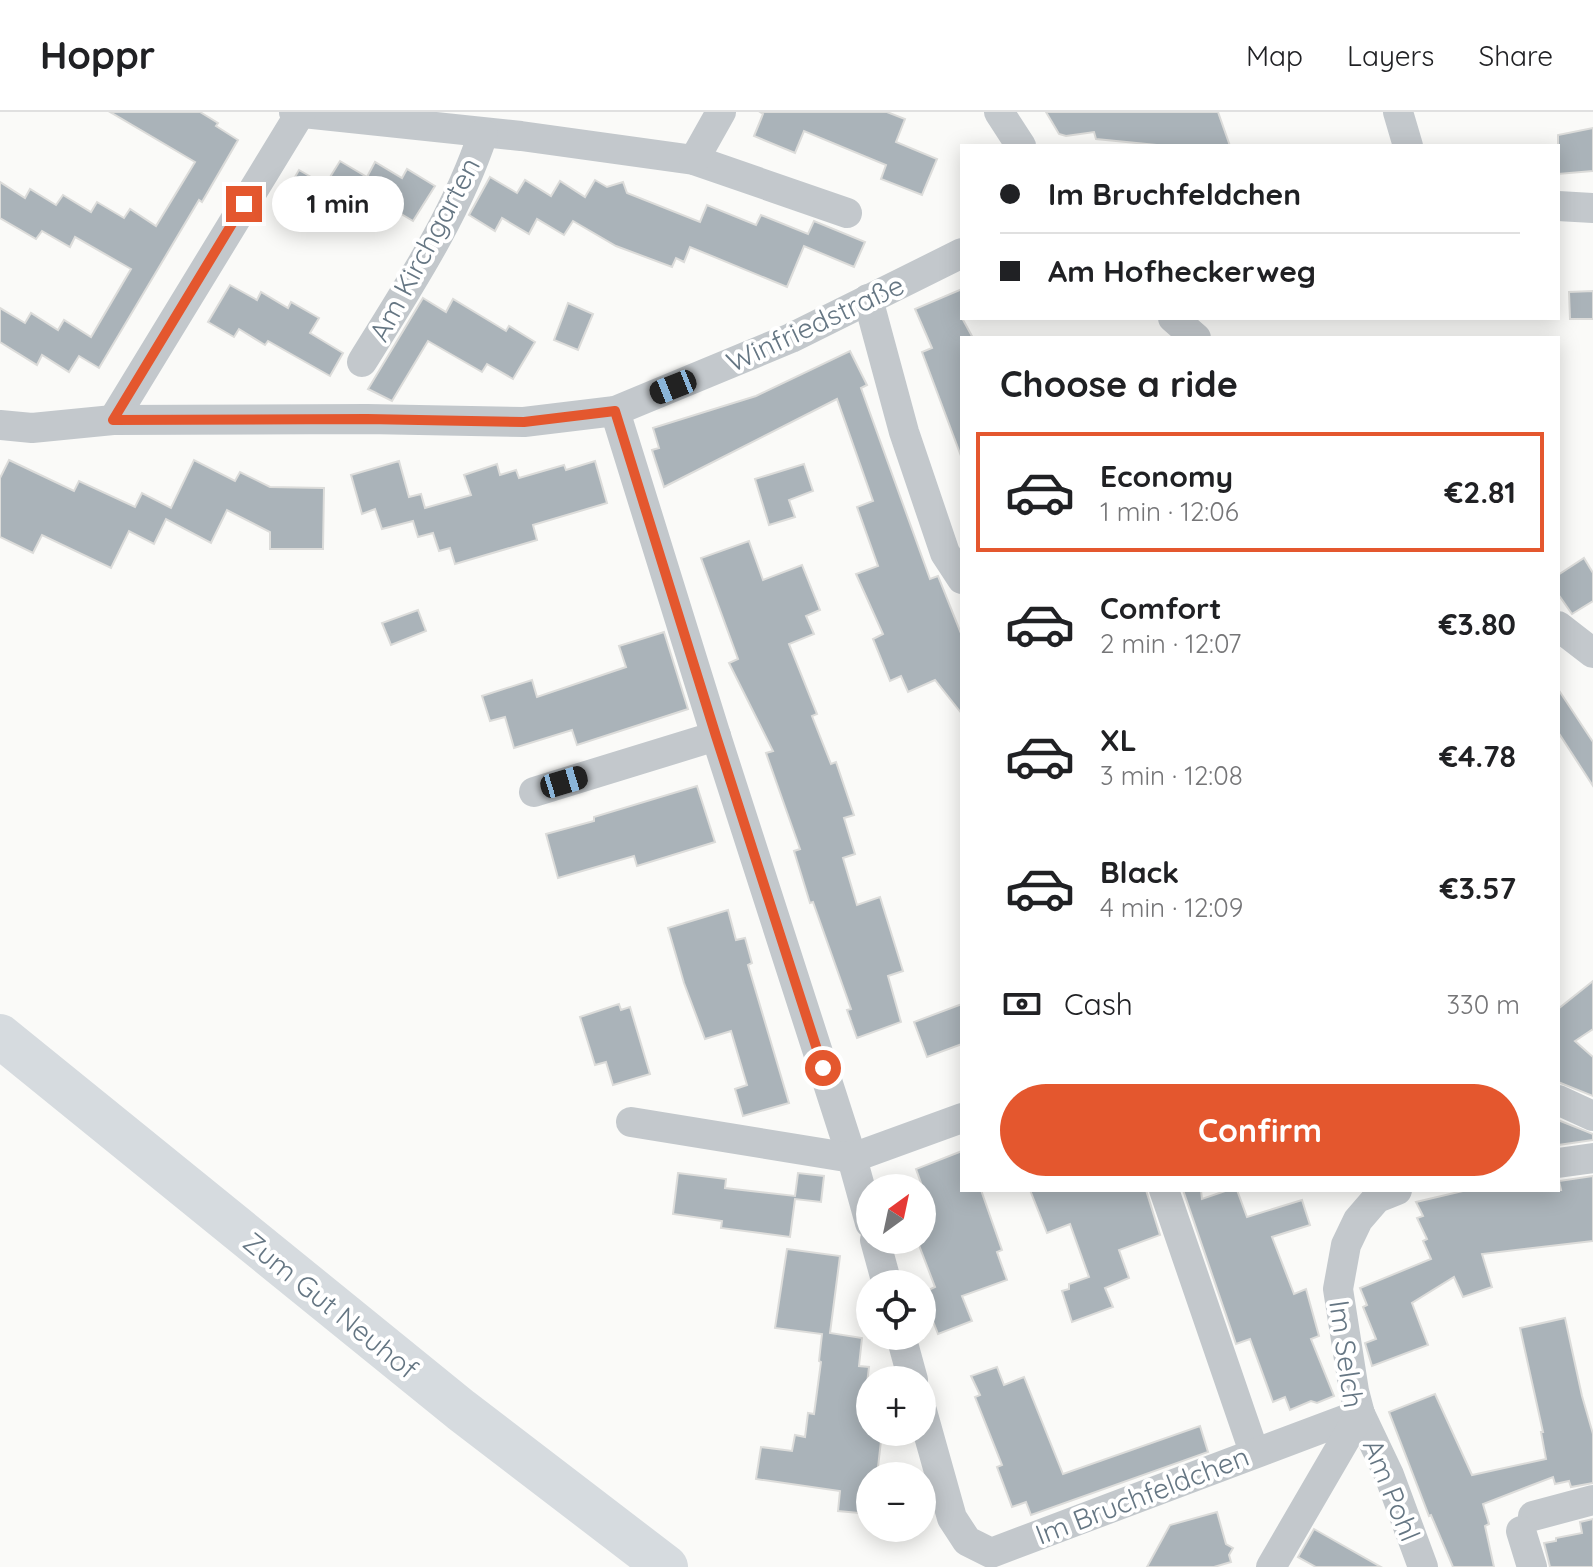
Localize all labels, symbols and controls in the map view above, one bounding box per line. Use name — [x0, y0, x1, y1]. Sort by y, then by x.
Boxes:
text: Hoppr — [40, 31, 155, 79]
text: Map — [1246, 38, 1303, 73]
text: Layers — [1347, 38, 1434, 73]
text: Share — [1478, 38, 1553, 73]
street label: Am Kirchgarten — [361, 151, 487, 347]
text: Im Bruchfeldchen — [1048, 175, 1301, 213]
callout: 1 min — [272, 176, 404, 232]
route end — [226, 186, 262, 222]
text: 1 min — [307, 187, 370, 220]
text: Am Hofheckerweg — [1048, 252, 1316, 290]
street label: Winfriedstraße — [721, 267, 909, 379]
text: Choose a ride — [1000, 361, 1238, 406]
car — [646, 367, 700, 407]
icon: car — [1004, 456, 1076, 528]
text: Economy — [1100, 457, 1233, 495]
text: €2.81 — [1445, 473, 1516, 511]
text: 1 min · 12:06 — [1100, 495, 1239, 528]
icon: car — [1004, 588, 1076, 660]
text: Comfort — [1100, 589, 1221, 627]
text: €3.80 — [1439, 605, 1516, 643]
text: 2 min · 12:07 — [1100, 627, 1241, 660]
icon: car — [1004, 720, 1076, 792]
text: XL — [1100, 721, 1137, 759]
text: €4.78 — [1439, 737, 1516, 775]
text: 3 min · 12:08 — [1100, 759, 1243, 792]
car — [538, 764, 590, 800]
icon: car — [1004, 852, 1076, 924]
text: Black — [1100, 853, 1179, 891]
text: €3.57 — [1440, 869, 1516, 907]
text: 4 min · 12:09 — [1100, 891, 1243, 924]
icon: cash — [1000, 982, 1044, 1026]
text: Cash — [1064, 985, 1133, 1023]
text: 330 m — [1446, 988, 1520, 1021]
route start — [805, 1050, 841, 1086]
button: Confirm — [1000, 1084, 1520, 1176]
north arrow — [856, 1174, 936, 1254]
map controls — [856, 1174, 936, 1542]
street label: Zum Gut Neuhof — [237, 1224, 425, 1386]
button: locate — [856, 1270, 936, 1350]
street label: Im Selch — [1322, 1298, 1372, 1410]
button: + — [856, 1366, 936, 1446]
street label: Am Pohl — [1356, 1434, 1428, 1546]
street label: Im Bruchfeldchen — [1030, 1438, 1254, 1552]
button: − — [856, 1462, 936, 1542]

